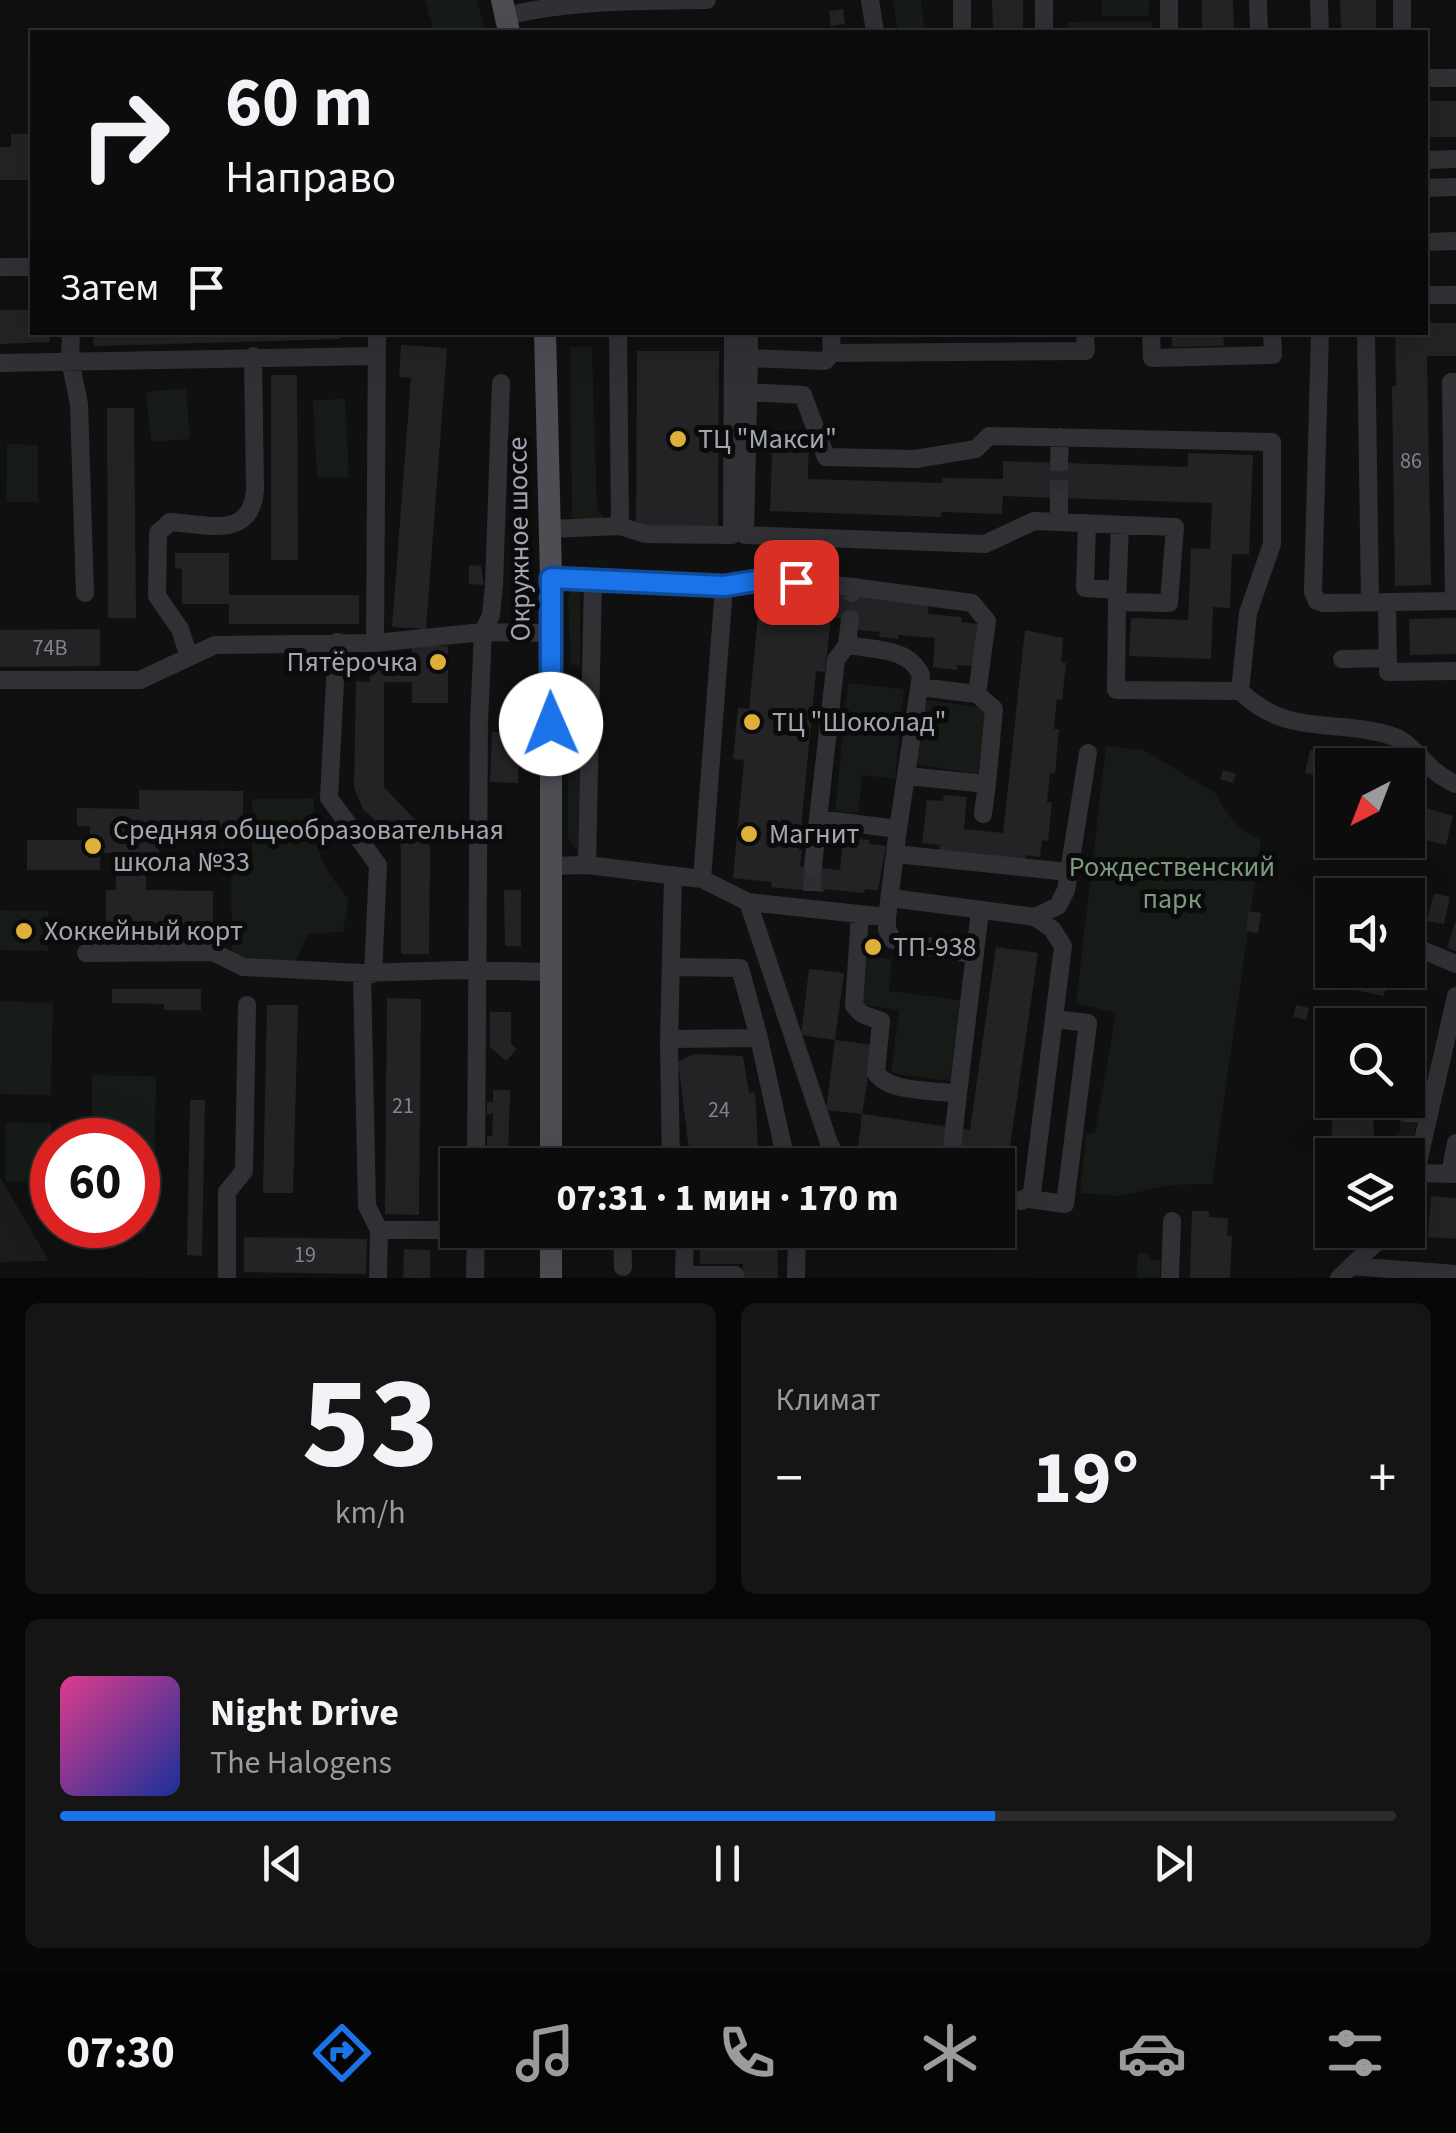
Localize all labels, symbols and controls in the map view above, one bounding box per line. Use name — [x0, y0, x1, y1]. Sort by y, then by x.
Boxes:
text: 60 m — [225, 53, 373, 153]
icon: right — [60, 70, 190, 200]
text: Направо — [225, 146, 396, 210]
icon: arrive — [179, 260, 234, 315]
text: Затем — [60, 261, 159, 315]
place label: ТЦ "Макси" — [698, 419, 837, 459]
marker: ТЦ "Макси" — [667, 428, 689, 450]
street label: Окружное шоссе — [497, 436, 541, 642]
house number: 86 — [1400, 445, 1422, 477]
pin — [754, 540, 839, 625]
icon: arrive — [769, 555, 824, 610]
house number: 74В — [33, 632, 67, 664]
place label: Пятёрочка — [286, 642, 418, 682]
marker: Пятёрочка — [427, 651, 449, 673]
position arrow — [499, 672, 603, 776]
place label: ТЦ "Шоколад" — [772, 702, 946, 742]
marker: ТЦ "Шоколад" — [741, 711, 763, 733]
north arrow — [1315, 748, 1425, 858]
map controls — [1315, 748, 1425, 1248]
place label: Средняя общеобразовательная школа №33 — [113, 810, 504, 882]
place label: Магнит — [769, 814, 860, 854]
marker: Магнит — [738, 823, 760, 845]
marker: Средняя общеобразовательная школа №33 — [82, 835, 104, 857]
park label: Рождественский парк — [1069, 847, 1275, 919]
button: sound — [1315, 878, 1425, 988]
place label: Хоккейный корт — [44, 911, 243, 951]
marker: Хоккейный корт — [13, 920, 35, 942]
place label: ТП-938 — [893, 927, 977, 967]
marker: ТП-938 — [862, 936, 884, 958]
button: search — [1315, 1008, 1425, 1118]
house number: 21 — [392, 1090, 414, 1122]
house number: 24 — [708, 1094, 730, 1126]
speed limit sign: 60 — [30, 1118, 160, 1248]
button: layers — [1315, 1138, 1425, 1248]
text: 07:31 · 1 мин · 170 m — [556, 1171, 899, 1225]
house number: 19 — [294, 1239, 316, 1271]
text: 53 — [302, 1332, 439, 1517]
text: Климат — [776, 1377, 880, 1423]
text: 19° — [1032, 1425, 1139, 1532]
text: − — [776, 1440, 803, 1518]
text: + — [1369, 1440, 1396, 1518]
text: km/h — [335, 1490, 406, 1536]
text: Night Drive — [210, 1686, 399, 1740]
text: The Halogens — [210, 1740, 392, 1786]
icon: previous — [255, 1836, 310, 1891]
icon: pause — [700, 1836, 755, 1891]
icon: next — [1146, 1836, 1201, 1891]
icon: directions — [307, 2018, 377, 2088]
icon: music — [510, 2018, 580, 2088]
icon: phone — [712, 2018, 782, 2088]
icon: climate — [915, 2018, 985, 2088]
icon: car — [1117, 2018, 1187, 2088]
icon: filters — [1320, 2018, 1390, 2088]
text: 07:30 — [66, 2021, 175, 2085]

